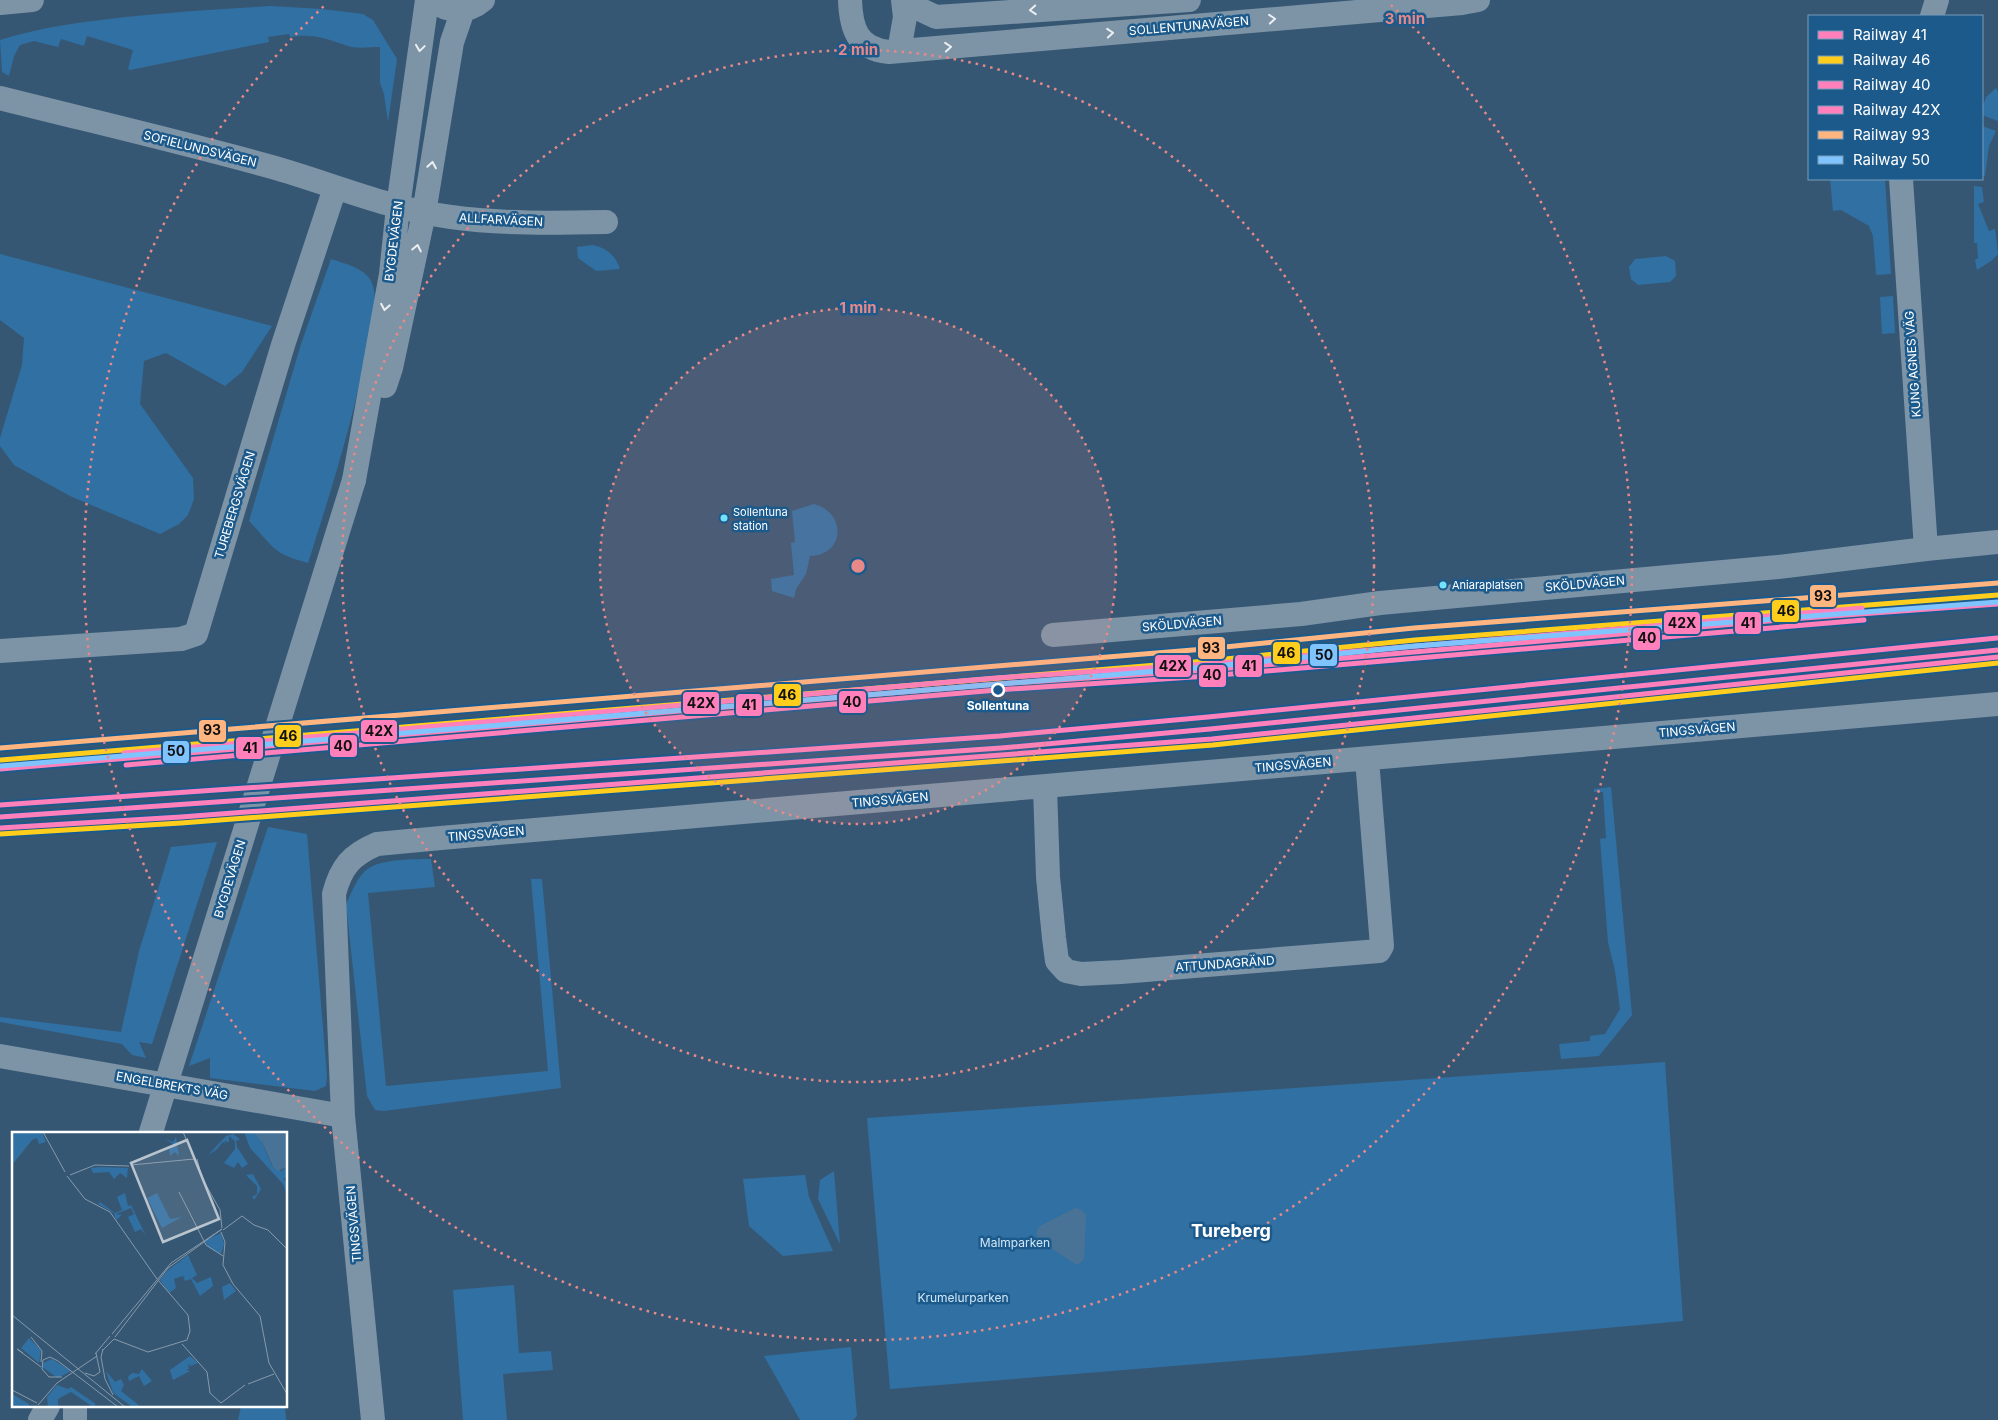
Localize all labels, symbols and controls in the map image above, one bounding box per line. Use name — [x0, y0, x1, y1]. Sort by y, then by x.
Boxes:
one-way arrow — [1029, 5, 1037, 16]
text: 3 min — [1385, 9, 1425, 28]
street label: SOLLENTUNAVÄGEN — [1128, 13, 1250, 38]
one-way arrow — [1268, 14, 1276, 25]
legend — [1808, 15, 1983, 180]
text: Railway 41 — [1853, 25, 1927, 44]
one-way arrow — [1106, 28, 1114, 39]
text: 2 min — [838, 40, 878, 59]
one-way arrow — [944, 42, 952, 53]
one-way arrow — [415, 45, 426, 53]
text: Railway 46 — [1853, 50, 1930, 69]
text: Railway 40 — [1853, 75, 1931, 94]
text: Railway 42X — [1853, 100, 1940, 119]
text: Railway 93 — [1853, 125, 1930, 144]
street label: SOFIELUNDSVÄGEN — [142, 127, 258, 170]
text: Railway 50 — [1853, 150, 1930, 169]
one-way arrow — [426, 160, 436, 169]
street label: BYGDEVÄGEN — [381, 200, 406, 282]
street label: ALLFARVÄGEN — [459, 210, 543, 229]
one-way arrow — [411, 243, 421, 252]
text: 1 min — [839, 298, 877, 317]
one-way arrow — [380, 303, 390, 312]
street label: KUNG AGNES VÄG — [1901, 310, 1924, 418]
street label: TUREBERGSVÄGEN — [211, 449, 258, 560]
place label: Sollentuna station — [733, 505, 788, 533]
marker: Sollentuna station — [719, 513, 729, 523]
centre of rings — [849, 557, 867, 575]
street label: SKÖLDVÄGEN — [1544, 573, 1626, 594]
place label: Aniaraplatsen — [1452, 578, 1523, 592]
marker: Aniaraplatsen — [1438, 580, 1448, 590]
line badge: 93 — [1809, 584, 1837, 608]
text: 93 — [1814, 587, 1832, 604]
line badge: 46 — [1771, 599, 1800, 623]
text: 46 — [1777, 602, 1795, 619]
line badge: 42X — [1663, 611, 1701, 635]
line badge: 41 — [1734, 611, 1762, 635]
street label: SKÖLDVÄGEN — [1141, 613, 1223, 634]
text: 42X — [1668, 614, 1696, 631]
text: 41 — [1741, 614, 1755, 631]
line badge: 40 — [1632, 627, 1661, 651]
text: 40 — [1638, 629, 1656, 646]
line badge: 93 — [1197, 636, 1226, 660]
text: 93 — [1202, 639, 1220, 656]
line badge: 46 — [1272, 641, 1301, 665]
line badge: 50 — [1309, 643, 1338, 667]
text: 46 — [1277, 644, 1295, 661]
text: 50 — [1315, 646, 1333, 663]
line badge: 42X — [1154, 654, 1192, 678]
line badge: 41 — [1234, 654, 1263, 678]
text: 42X — [1159, 657, 1187, 674]
text: 41 — [1242, 657, 1256, 674]
line badge: 40 — [1198, 664, 1227, 688]
text: 40 — [1203, 666, 1221, 683]
line badge: 46 — [773, 683, 802, 707]
marker: Sollentuna — [991, 683, 1005, 697]
text: 46 — [778, 686, 796, 703]
line badge: 40 — [838, 690, 867, 714]
line badge: 42X — [682, 691, 720, 715]
line badge: 41 — [735, 693, 763, 717]
text: 40 — [843, 693, 861, 710]
text: 42X — [687, 694, 715, 711]
text: 41 — [742, 696, 756, 713]
place label: Sollentuna — [967, 698, 1029, 713]
line badge: 93 — [198, 719, 227, 743]
line badge: 42X — [360, 719, 398, 743]
street label: TINGSVÄGEN — [1658, 719, 1736, 740]
text: 93 — [203, 721, 221, 738]
text: 42X — [365, 722, 393, 739]
line badge: 46 — [274, 724, 302, 748]
text: 46 — [279, 727, 297, 744]
line badge: 40 — [329, 734, 358, 758]
line badge: 41 — [235, 736, 264, 760]
text: 40 — [334, 737, 352, 754]
text: 41 — [243, 739, 257, 756]
line badge: 50 — [162, 740, 190, 764]
text: 50 — [167, 742, 185, 759]
street label: TINGSVÄGEN — [1254, 754, 1332, 775]
street label: TINGSVÄGEN — [851, 789, 929, 810]
street label: TINGSVÄGEN — [447, 823, 525, 844]
street label: BYGDEVÄGEN — [211, 838, 249, 920]
street label: ATTUNDAGRÄND — [1175, 953, 1275, 974]
street label: ENGELBREKTS VÄG — [115, 1068, 229, 1103]
inset map — [12, 1132, 288, 1408]
street label: TINGSVÄGEN — [343, 1185, 364, 1263]
district label: Tureberg — [1191, 1220, 1271, 1241]
park label: Malmparken — [980, 1235, 1050, 1250]
park label: Krumelurparken — [917, 1290, 1009, 1305]

